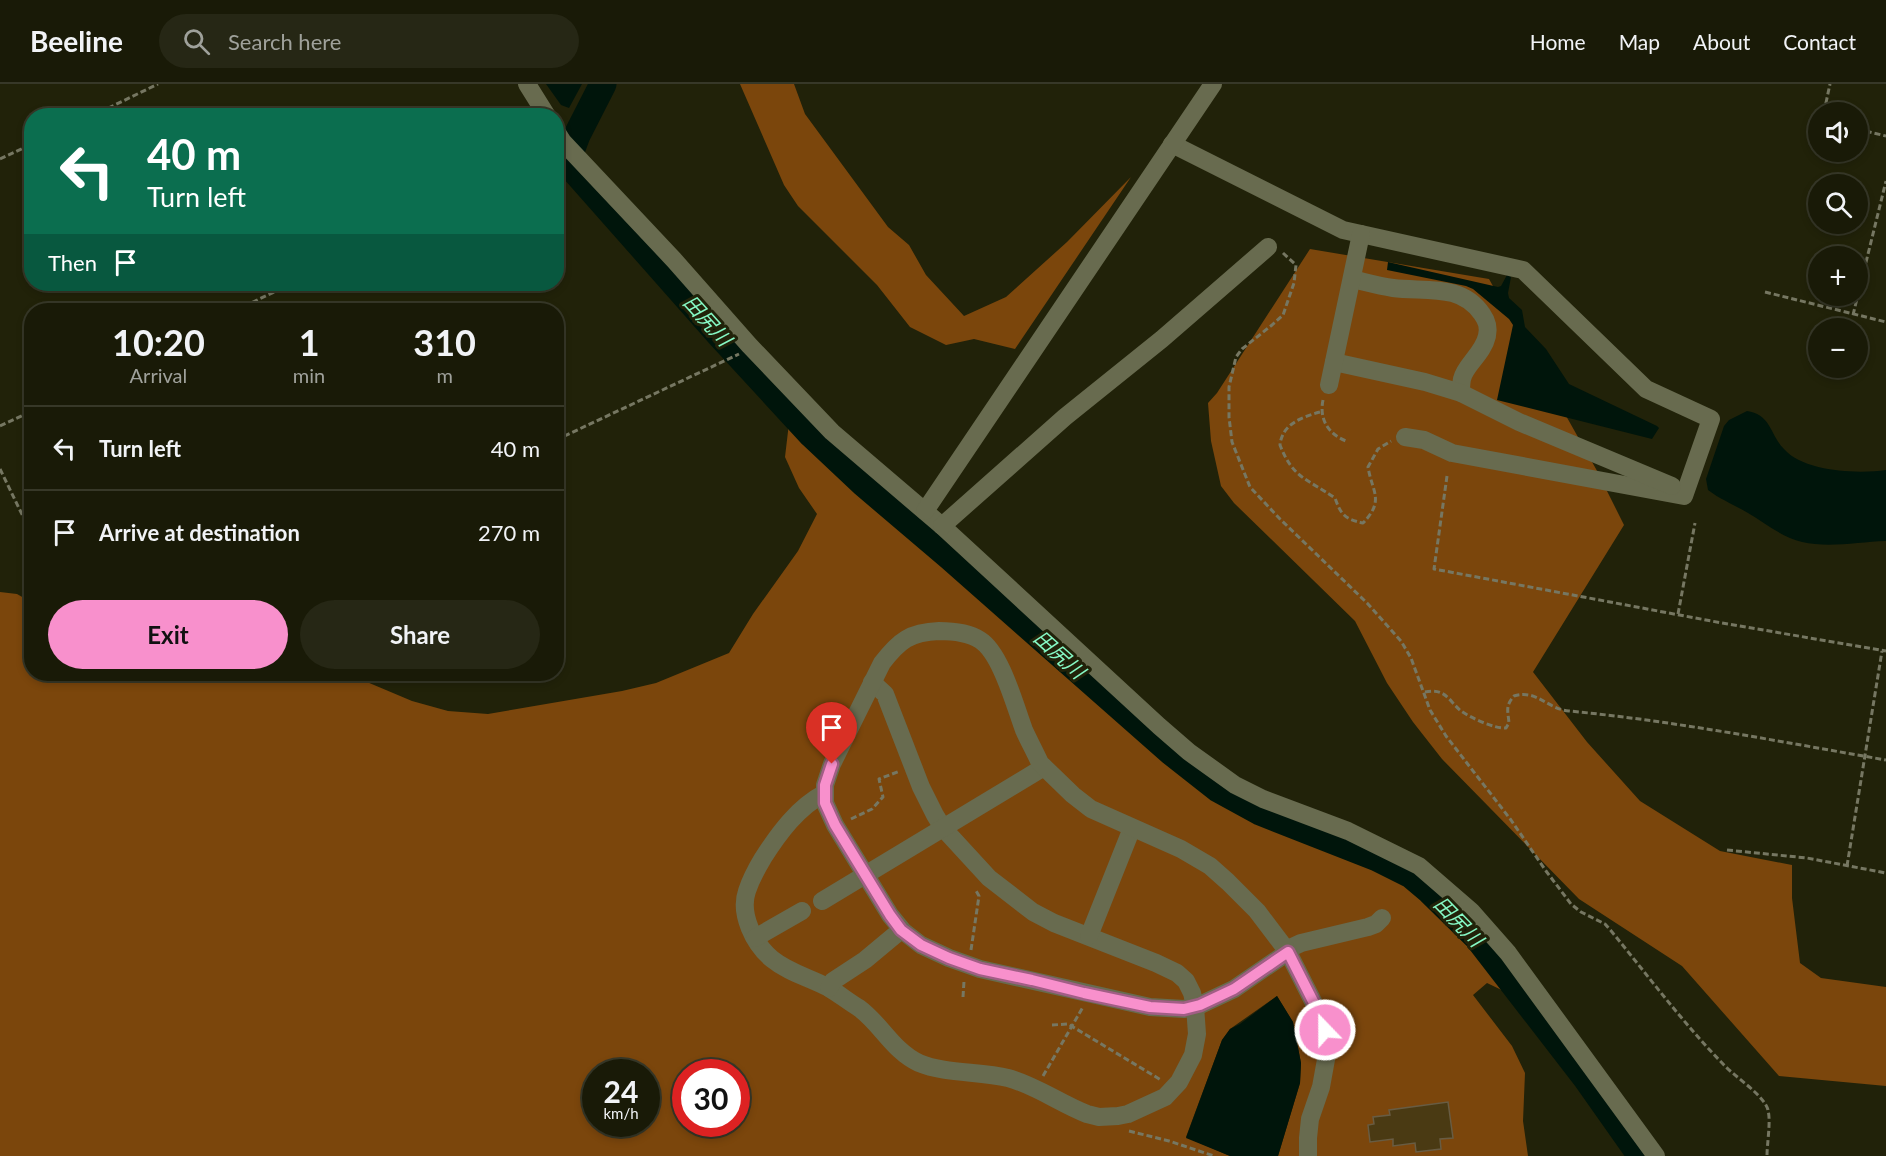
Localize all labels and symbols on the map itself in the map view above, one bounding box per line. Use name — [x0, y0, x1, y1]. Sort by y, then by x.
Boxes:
water label: 田尻川 — [679, 290, 738, 352]
water label: 田尻川 — [1030, 625, 1092, 684]
pin — [806, 702, 857, 764]
water label: 田尻川 — [1430, 891, 1490, 952]
position arrow — [1293, 998, 1357, 1062]
speed limit sign: 30 — [672, 1059, 750, 1137]

